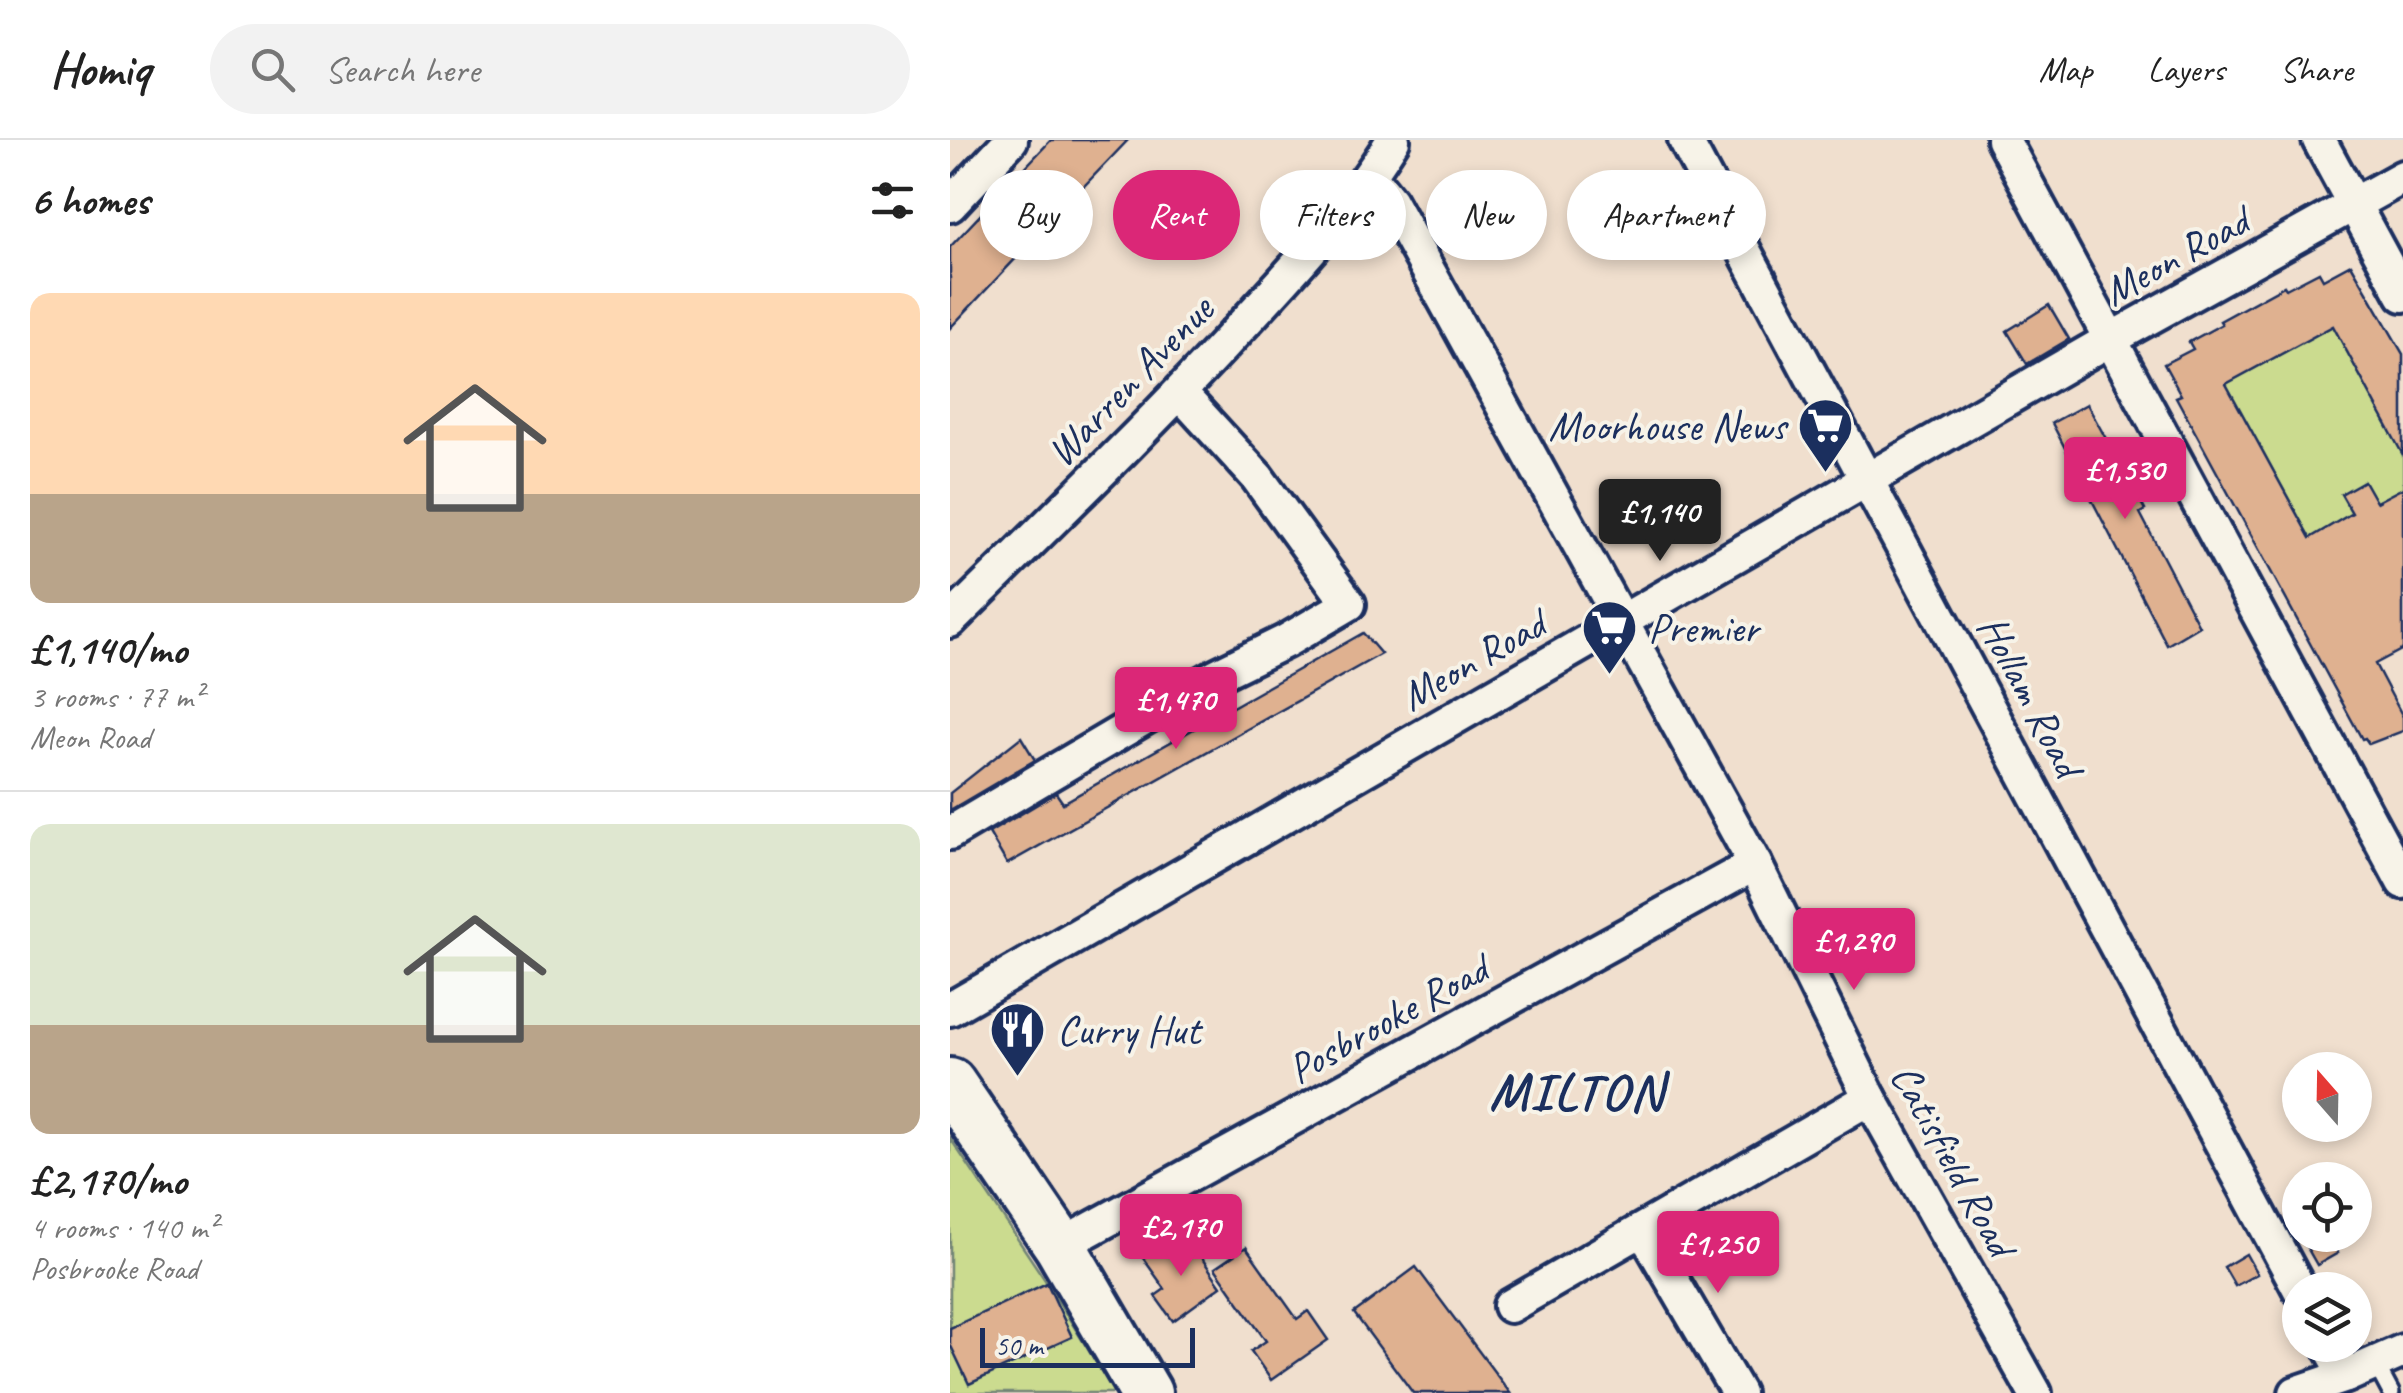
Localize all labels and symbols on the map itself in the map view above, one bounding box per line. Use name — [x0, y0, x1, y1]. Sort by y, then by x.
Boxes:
street label: Meon Road — [2094, 192, 2264, 318]
street label: Warren Avenue — [1035, 283, 1227, 478]
supermarket icon: Moorhouse News — [1795, 395, 1855, 474]
place label: Moorhouse News — [1549, 400, 1790, 453]
pin: £1,530 — [2044, 437, 2206, 522]
pin: £1,140 — [1579, 479, 1741, 564]
street label: Meon Road — [1391, 595, 1560, 723]
supermarket icon: Premier — [1579, 597, 1639, 676]
place label: Premier — [1648, 602, 1761, 655]
street label: Hollam Road — [1965, 606, 2097, 791]
pin: £1,470 — [1095, 667, 1257, 752]
pin: £1,290 — [1773, 908, 1935, 993]
street label: Posbrooke Road — [1278, 939, 1503, 1096]
restaurant icon: Curry Hut — [988, 999, 1048, 1078]
place label: Curry Hut — [1057, 1004, 1204, 1057]
north arrow — [2282, 1052, 2372, 1142]
street label: Catisfield Road — [1878, 1054, 2030, 1271]
district label: MILTON — [1489, 1059, 1671, 1125]
pin: £2,170 — [1100, 1194, 1262, 1279]
pin: £1,250 — [1637, 1211, 1799, 1296]
scale bar — [980, 1323, 1195, 1368]

